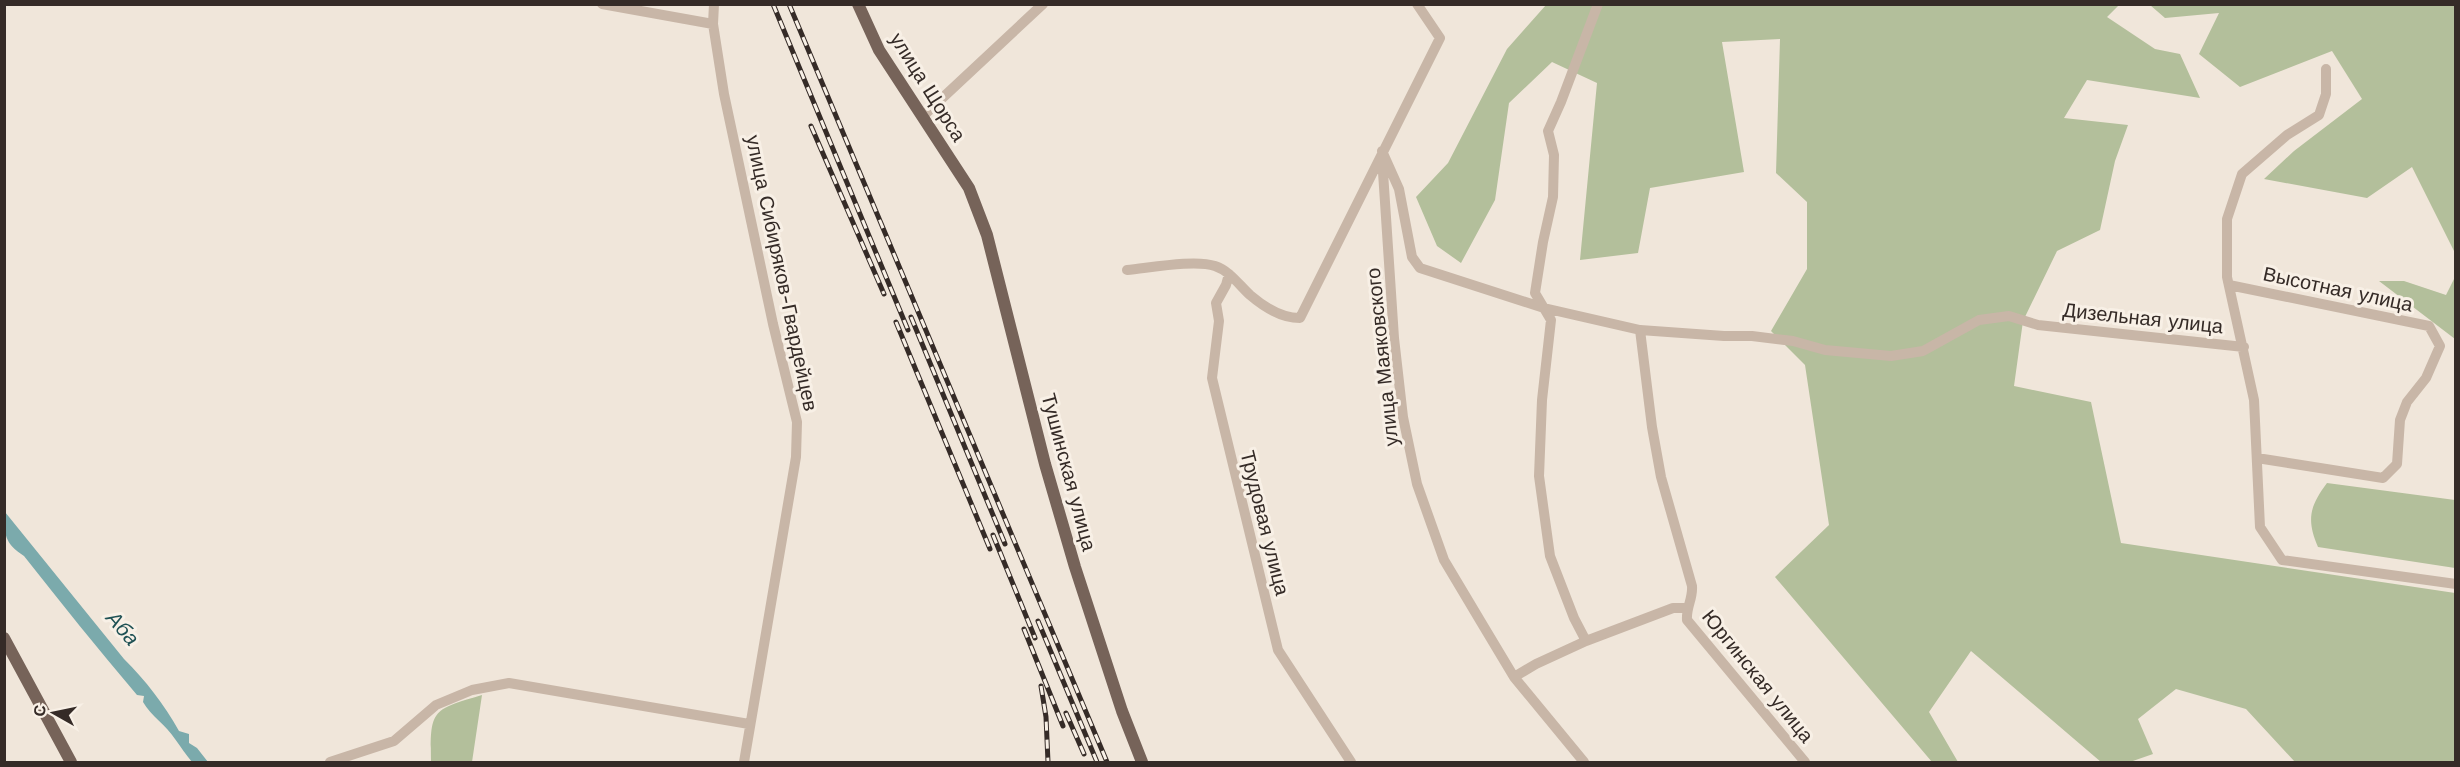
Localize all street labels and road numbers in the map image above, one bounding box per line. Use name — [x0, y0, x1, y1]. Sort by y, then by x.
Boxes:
street label: улица Щорса — [885, 28, 971, 147]
street label: улица Сибиряков-Гвардейцев — [741, 133, 823, 413]
street label: Высотная улица — [2261, 261, 2416, 317]
street label: улица Маяковского — [1361, 267, 1403, 447]
street label: Дизельная улица — [2062, 298, 2225, 338]
street label: Тушинская улица — [1036, 391, 1102, 554]
street label: Трудовая улица — [1235, 448, 1295, 599]
street label: Юргинская улица — [1697, 605, 1819, 748]

